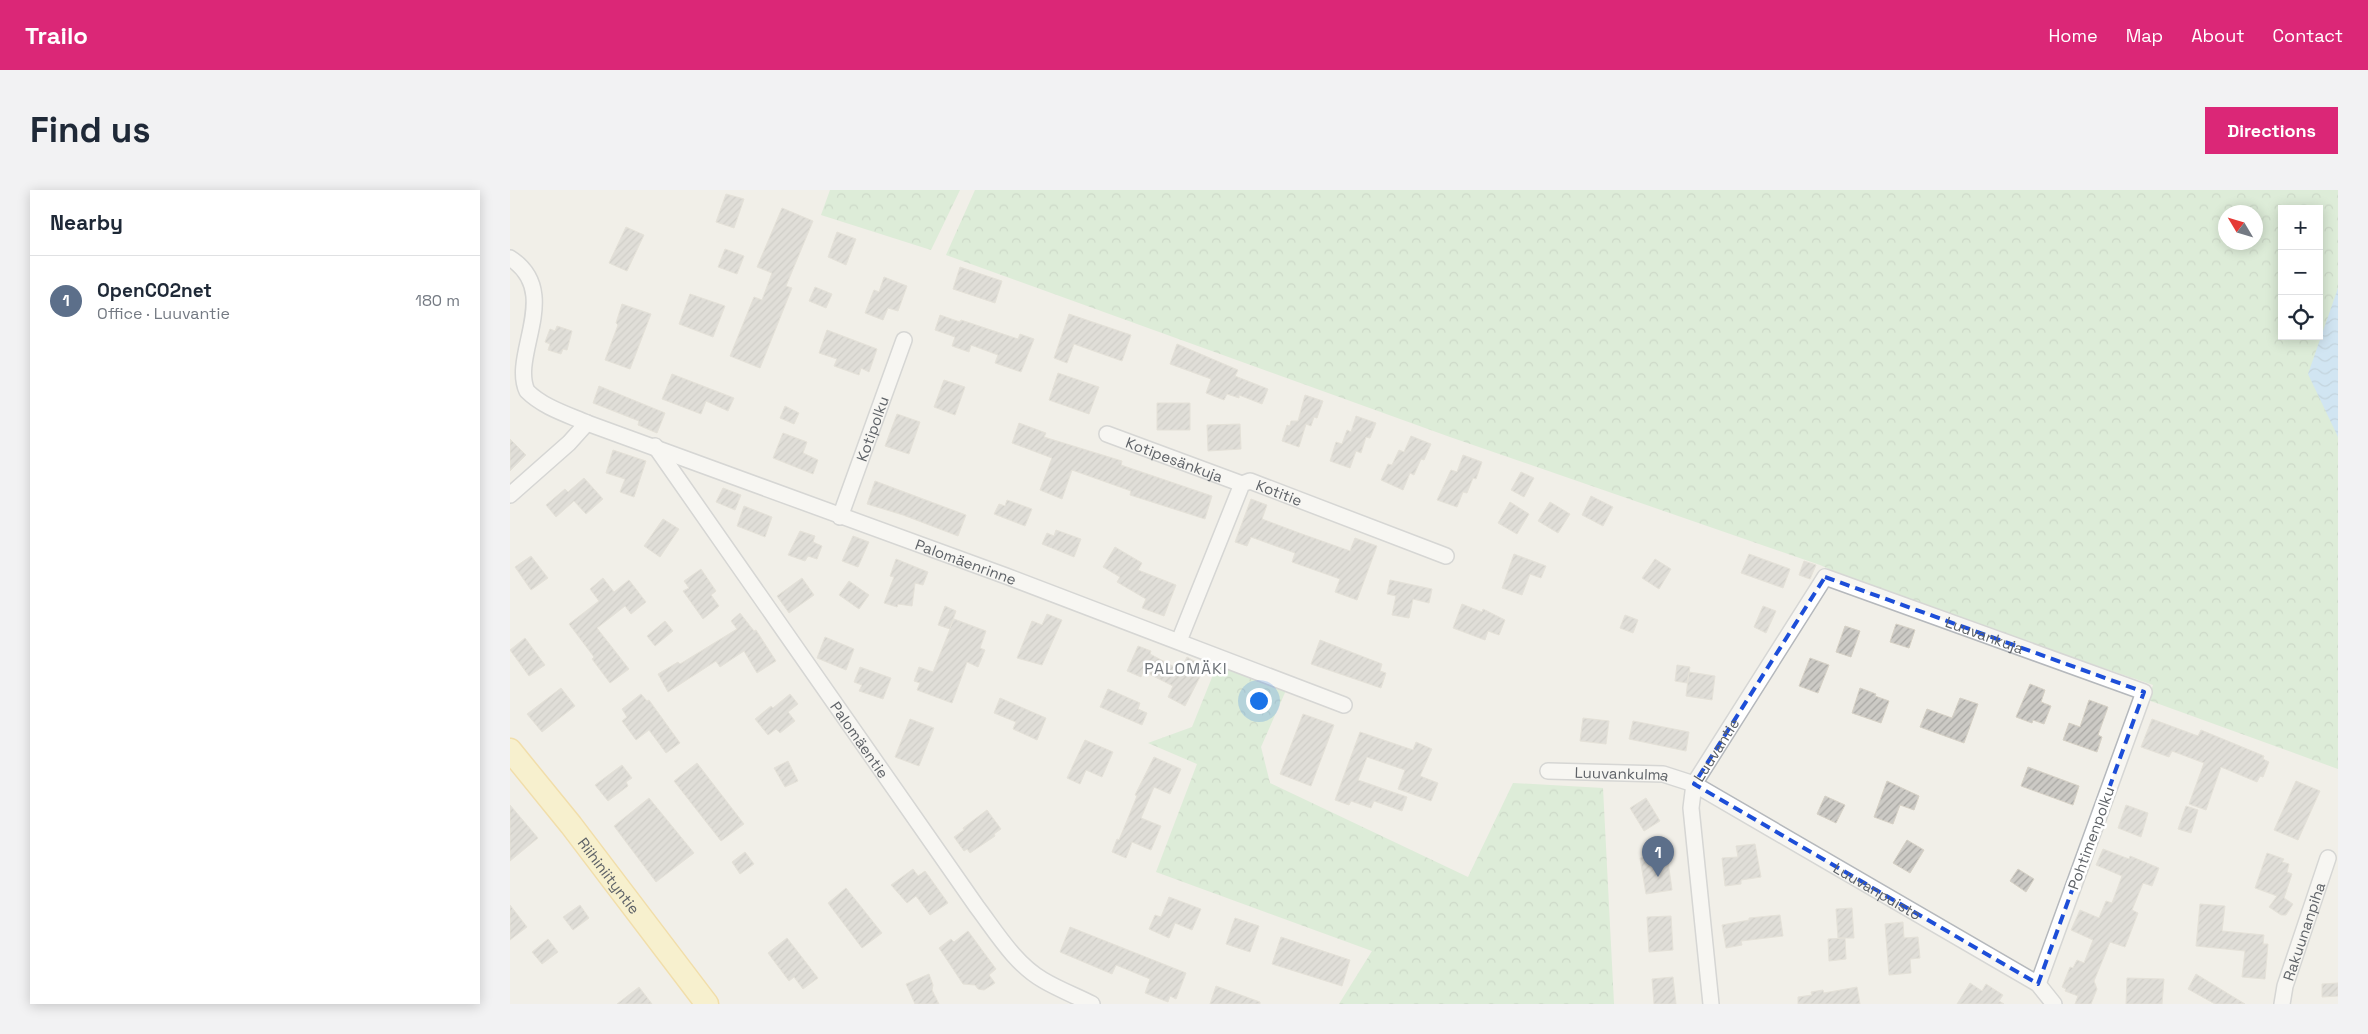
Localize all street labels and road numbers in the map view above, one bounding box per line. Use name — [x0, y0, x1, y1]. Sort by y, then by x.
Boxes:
street label: Kotipolku — [851, 393, 893, 464]
street label: Kotipesänkuja — [1123, 432, 1226, 486]
street label: Kotitie — [1253, 475, 1305, 510]
street label: Palomäenrinne — [913, 534, 1020, 589]
street label: Luuvankuja — [1943, 612, 2027, 658]
street label: Palomäentie — [827, 698, 893, 782]
street label: Luuvantie — [1689, 714, 1743, 785]
street label: Luuvankulma — [1574, 762, 1672, 785]
street label: Pohtimenpolku — [2064, 784, 2118, 892]
street label: Riihiniityntie — [574, 833, 644, 917]
street label: Luuvanpuisto — [1830, 858, 1925, 924]
street label: Rakuunanpiha — [2278, 879, 2329, 983]

